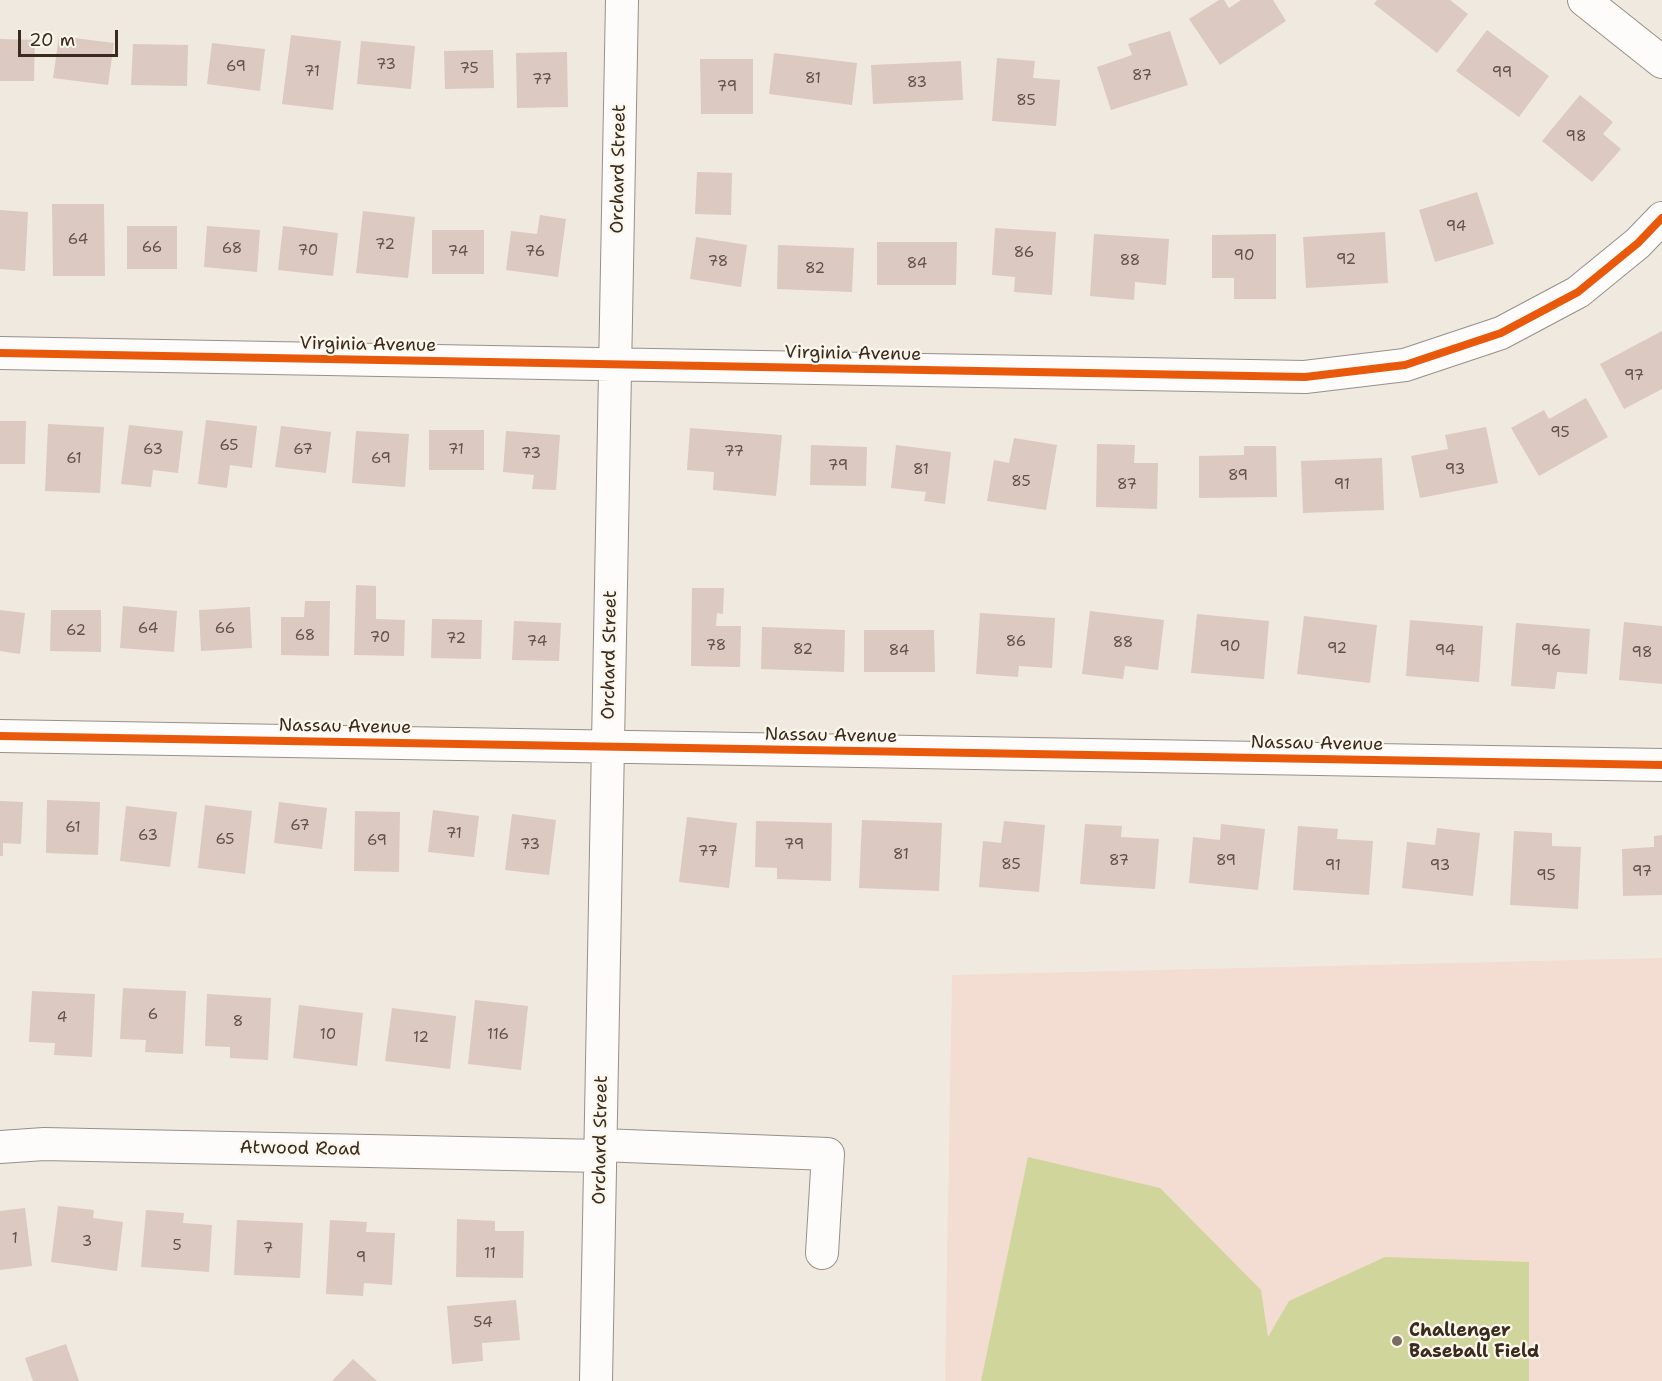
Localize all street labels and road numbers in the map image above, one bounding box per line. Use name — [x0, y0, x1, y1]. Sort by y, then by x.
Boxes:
street label: Orchard Street — [607, 104, 631, 234]
street label: Virginia Avenue — [299, 333, 437, 357]
street label: Virginia Avenue — [784, 342, 922, 366]
street label: Orchard Street — [598, 590, 622, 720]
street label: Nassau Avenue — [278, 715, 412, 739]
street label: Nassau Avenue — [764, 724, 898, 748]
street label: Nassau Avenue — [1250, 732, 1384, 756]
street label: Orchard Street — [589, 1075, 613, 1205]
street label: Atwood Road — [239, 1137, 361, 1161]

